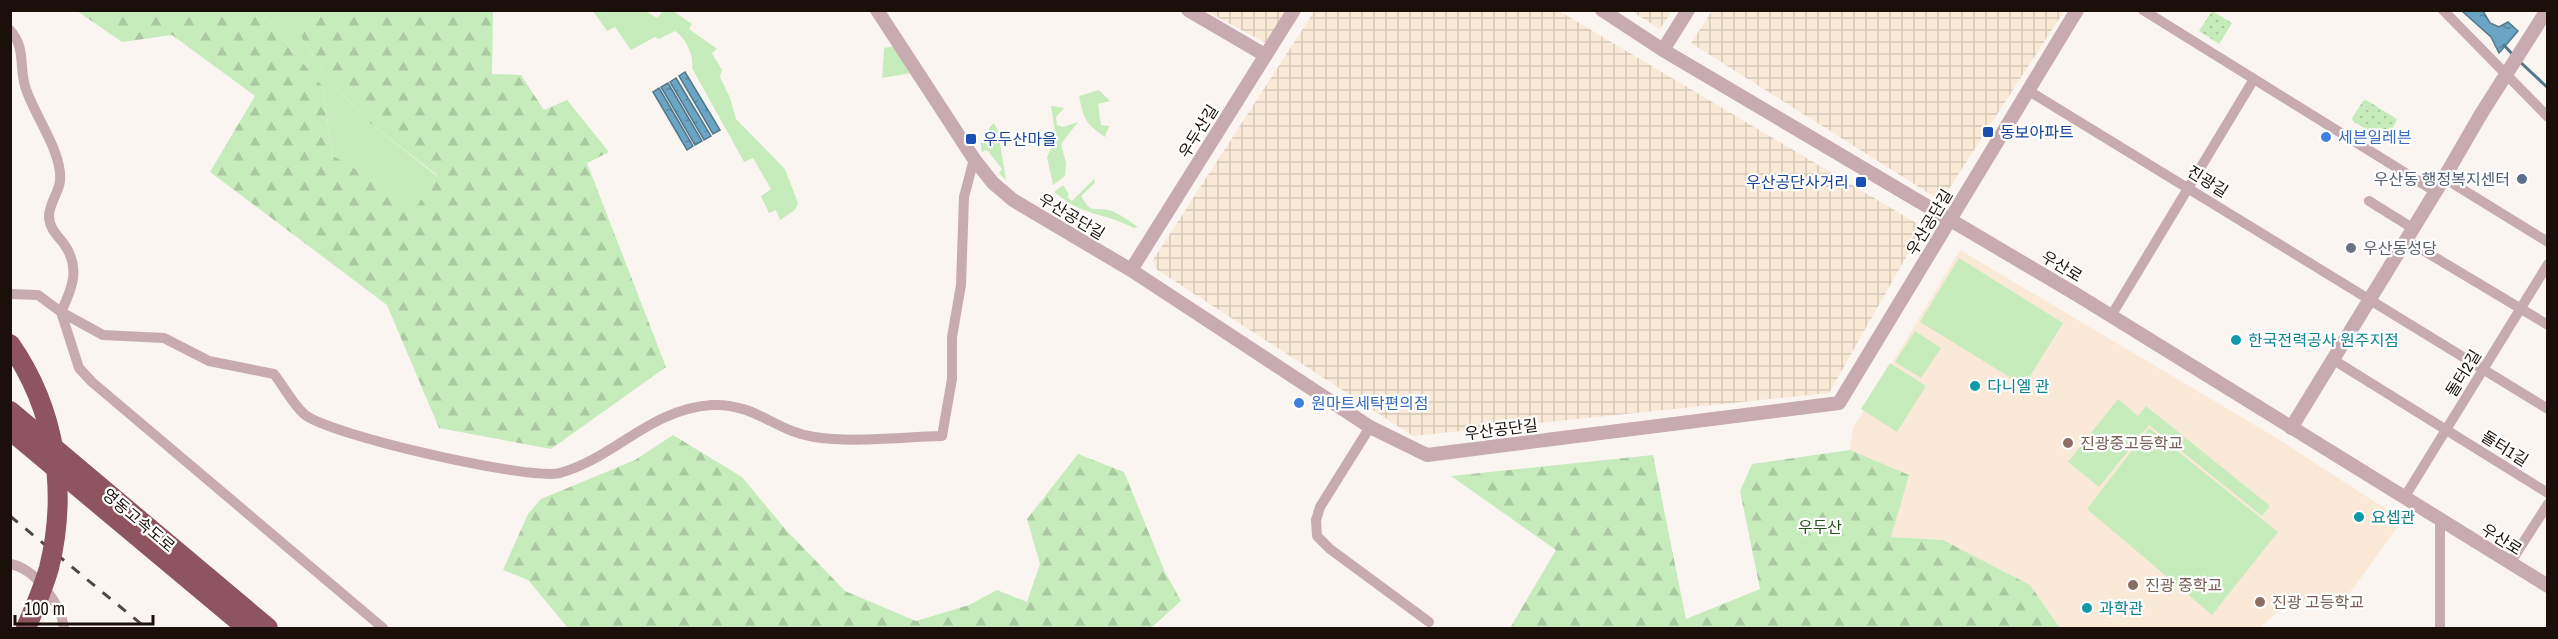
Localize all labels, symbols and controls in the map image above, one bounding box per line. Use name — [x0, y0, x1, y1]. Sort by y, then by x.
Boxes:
street label: 우두산길 — [1173, 100, 1223, 162]
place label: 동보아파트 — [2000, 121, 2074, 143]
marker: 동보아파트 — [1981, 125, 1995, 139]
place label: 세븐일레븐 — [2338, 126, 2412, 148]
place label: 우두산마을 — [983, 128, 1057, 150]
marker: 세븐일레븐 — [2319, 130, 2333, 144]
marker: 우두산마을 — [964, 132, 978, 146]
street label: 진광길 — [2183, 160, 2233, 202]
place label: 우산동 행정복지센터 — [2374, 168, 2510, 190]
place label: 우산공단사거리 — [1746, 171, 1849, 193]
marker: 우산동 행정복지센터 — [2515, 172, 2529, 186]
marker: 우산공단사거리 — [1854, 175, 1868, 189]
street label: 우산공단길 — [1901, 185, 1957, 259]
street label: 우산공단길 — [1035, 188, 1109, 244]
place label: 우산동성당 — [2363, 237, 2437, 259]
marker: 우산동성당 — [2344, 241, 2358, 255]
street label: 우산로 — [2037, 245, 2087, 287]
place label: 한국전력공사 원주지점 — [2248, 329, 2399, 351]
marker: 한국전력공사 원주지점 — [2229, 333, 2243, 347]
street label: 돌터2길 — [2440, 345, 2486, 401]
place label: 다니엘 관 — [1987, 375, 2050, 397]
marker: 다니엘 관 — [1968, 379, 1982, 393]
place label: 원마트세탁편의점 — [1311, 392, 1429, 414]
marker: 원마트세탁편의점 — [1292, 396, 1306, 410]
street label: 우산공단길 — [1463, 414, 1539, 444]
street label: 돌터1길 — [2477, 425, 2533, 471]
place label: 진광중고등학교 — [2080, 432, 2183, 454]
marker: 진광중고등학교 — [2061, 436, 2075, 450]
street label: 영동고속도로 — [98, 483, 180, 557]
place label: 요셉관 — [2371, 506, 2415, 528]
marker: 요셉관 — [2352, 510, 2366, 524]
park label: 우두산 — [1798, 516, 1842, 538]
street label: 우산로 — [2477, 518, 2527, 560]
place label: 진광 중학교 — [2145, 574, 2222, 596]
marker: 진광 중학교 — [2126, 578, 2140, 592]
scale bar — [15, 588, 153, 626]
place label: 진광 고등학교 — [2272, 591, 2364, 613]
marker: 진광 고등학교 — [2253, 595, 2267, 609]
text: 100 m — [24, 596, 65, 621]
place label: 과학관 — [2099, 597, 2143, 619]
marker: 과학관 — [2080, 601, 2094, 615]

